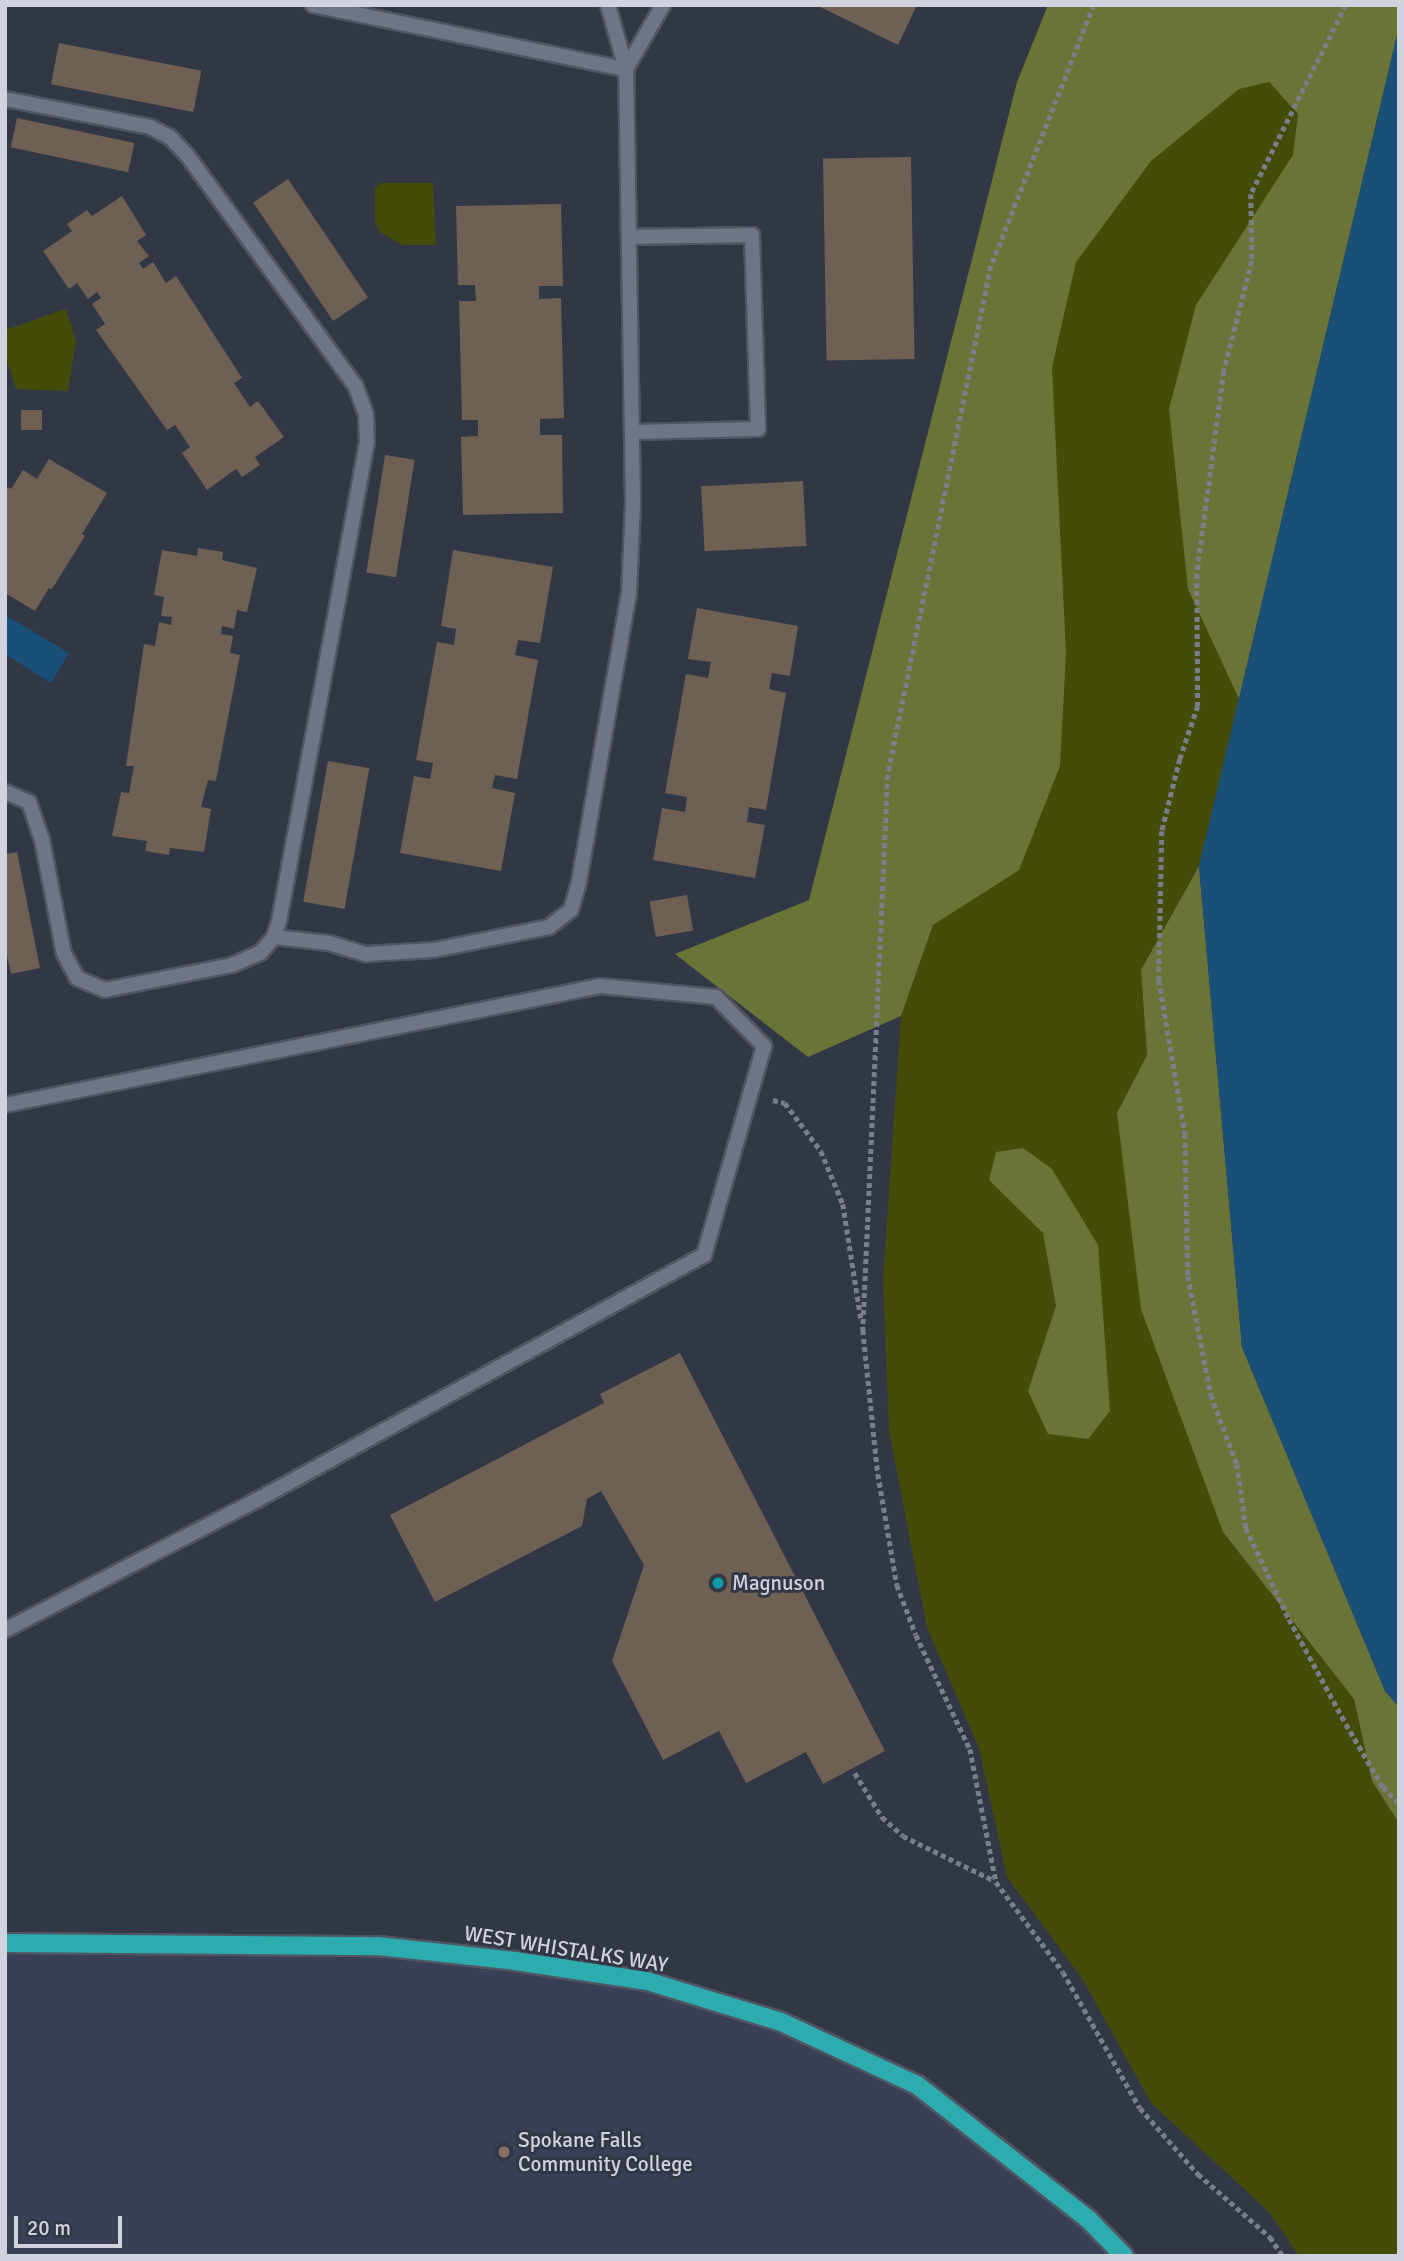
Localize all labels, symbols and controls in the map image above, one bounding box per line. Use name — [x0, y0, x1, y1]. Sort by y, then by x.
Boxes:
place label: Magnuson — [732, 1570, 825, 1596]
marker: Magnuson — [710, 1575, 726, 1591]
street label: WEST WHISTALKS WAY — [462, 1920, 670, 1978]
place label: Spokane Falls Community College — [518, 2127, 693, 2177]
marker: Spokane Falls Community College — [496, 2144, 512, 2160]
scale bar — [18, 2202, 126, 2246]
text: 20 m — [27, 2215, 71, 2241]

